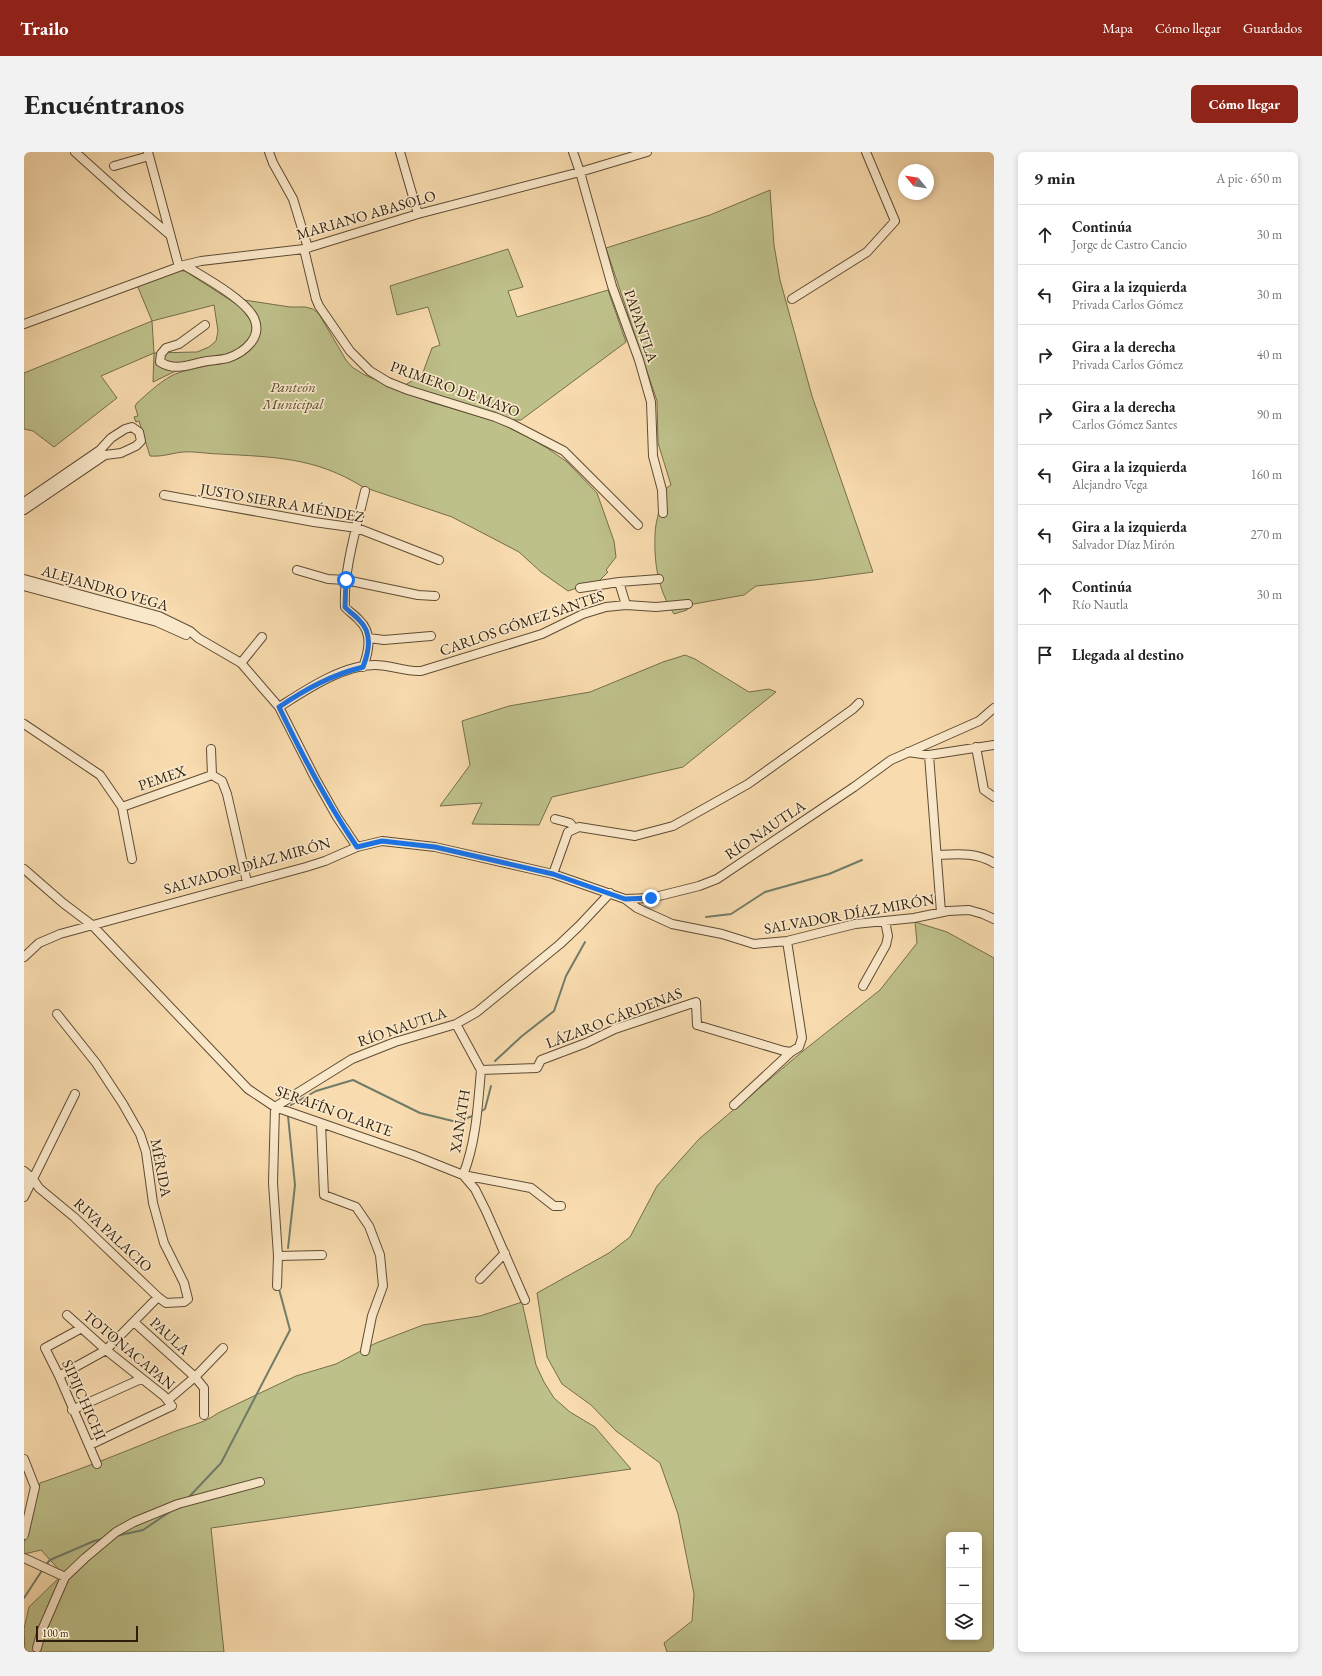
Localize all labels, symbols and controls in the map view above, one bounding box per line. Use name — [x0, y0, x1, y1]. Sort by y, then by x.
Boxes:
text: Trailo — [20, 16, 69, 41]
text: Mapa — [1102, 19, 1133, 37]
text: Cómo llegar — [1155, 19, 1221, 37]
text: Guardados — [1243, 19, 1302, 37]
button: Cómo llegar — [1191, 85, 1298, 123]
text: Encuéntranos — [24, 86, 184, 122]
north arrow — [898, 164, 934, 200]
text: 9 min — [1034, 167, 1075, 189]
text: A pie · 650 m — [1216, 170, 1282, 187]
street label: MARIANO ABASOLO — [294, 185, 438, 244]
text: Continúa — [1072, 217, 1132, 236]
icon: ahead — [1034, 224, 1056, 246]
text: 30 m — [1257, 226, 1282, 243]
text: Jorge de Castro Cancio — [1072, 236, 1187, 253]
text: Gira a la izquierda — [1072, 277, 1187, 296]
icon: left — [1034, 284, 1056, 306]
text: 30 m — [1257, 286, 1282, 303]
street label: PAPANTLA — [620, 287, 663, 365]
text: Privada Carlos Gómez — [1072, 296, 1183, 313]
text: Gira a la derecha — [1072, 337, 1176, 356]
icon: right — [1034, 344, 1056, 366]
text: 40 m — [1257, 346, 1282, 363]
street label: PRIMERO DE MAYO — [388, 356, 523, 421]
text: Privada Carlos Gómez — [1072, 356, 1183, 373]
park label: Panteón Municipal — [261, 377, 324, 413]
text: Gira a la derecha — [1072, 397, 1176, 416]
icon: right — [1034, 404, 1056, 426]
text: 90 m — [1257, 406, 1282, 423]
text: Carlos Gómez Santes — [1072, 416, 1177, 433]
text: Gira a la izquierda — [1072, 457, 1187, 476]
icon: left — [1034, 464, 1056, 486]
text: 160 m — [1251, 466, 1282, 483]
text: Alejandro Vega — [1072, 476, 1147, 493]
street label: JUSTO SIERRA MÉNDEZ — [197, 478, 365, 526]
text: Gira a la izquierda — [1072, 517, 1187, 536]
icon: left — [1034, 524, 1056, 546]
text: 270 m — [1251, 526, 1282, 543]
text: Salvador Díaz Mirón — [1072, 536, 1175, 553]
street label: ALEJANDRO VEGA — [38, 560, 171, 615]
route start — [337, 571, 355, 589]
text: Continúa — [1072, 577, 1132, 596]
icon: ahead — [1034, 584, 1056, 606]
street label: CARLOS GÓMEZ SANTES — [437, 585, 607, 660]
text: 30 m — [1257, 586, 1282, 603]
text: Río Nautla — [1072, 596, 1128, 613]
icon: arrive — [1034, 644, 1056, 666]
text: Llegada al destino — [1072, 645, 1184, 664]
street label: PEMEX — [135, 760, 189, 795]
street label: RÍO NAUTLA — [721, 795, 809, 863]
street label: SALVADOR DÍAZ MIRÓN — [161, 833, 333, 898]
route end — [642, 889, 660, 907]
street label: SALVADOR DÍAZ MIRÓN — [762, 889, 936, 938]
street label: LÁZARO CÁRDENAS — [543, 983, 685, 1052]
street label: RÍO NAUTLA — [355, 1002, 449, 1051]
street label: SERAFÍN OLARTE — [273, 1081, 396, 1141]
street label: XANATH — [445, 1088, 474, 1155]
street label: MÉRIDA — [147, 1137, 177, 1199]
street label: RIVA PALACIO — [70, 1193, 157, 1276]
street label: TOTONACAPAN — [80, 1306, 179, 1394]
street label: PAULA — [146, 1313, 195, 1359]
street label: SIPIJCHICHI — [58, 1356, 111, 1443]
map controls — [946, 1532, 982, 1640]
button: + — [946, 1532, 982, 1568]
button: − — [946, 1568, 982, 1604]
button: layers — [946, 1604, 982, 1640]
scale bar — [36, 1624, 138, 1643]
text: 100 m — [42, 1626, 69, 1640]

